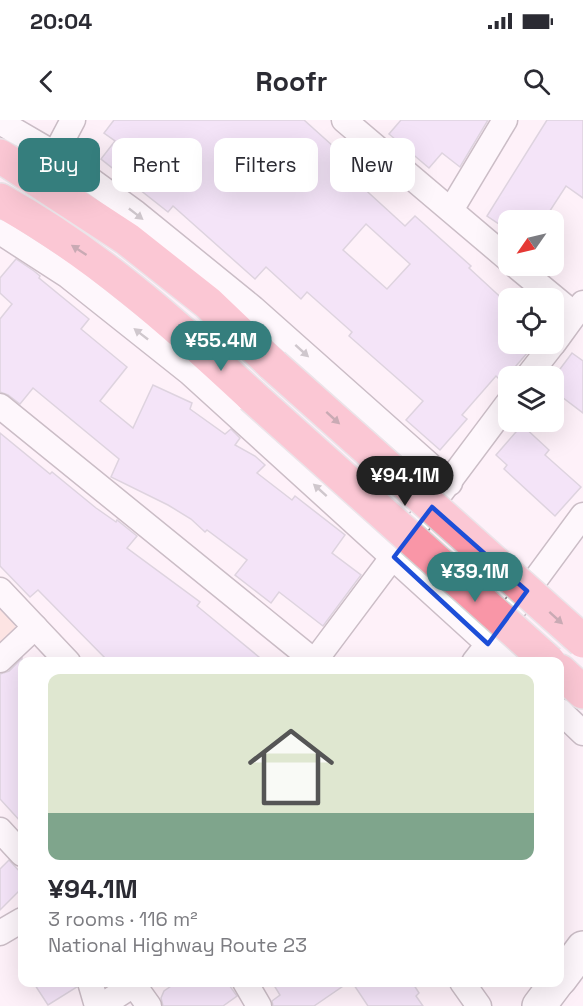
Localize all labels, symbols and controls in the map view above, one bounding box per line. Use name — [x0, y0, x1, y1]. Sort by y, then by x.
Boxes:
text: 20:04 — [30, 7, 92, 35]
text: Roofr — [255, 64, 328, 99]
icon: back — [30, 65, 63, 98]
icon: search — [520, 65, 553, 98]
chip: Buy — [18, 138, 100, 192]
chip: Rent — [112, 138, 202, 192]
chip: Filters — [214, 138, 318, 192]
chip: New — [330, 138, 415, 192]
one-way arrow — [128, 207, 143, 219]
north arrow — [498, 210, 564, 276]
map controls — [498, 210, 564, 432]
one-way arrow — [71, 245, 87, 256]
button: locate — [498, 288, 564, 354]
pin: ¥55.4M — [172, 321, 270, 372]
text: ¥55.4M — [185, 327, 257, 353]
one-way arrow — [133, 328, 149, 341]
one-way arrow — [294, 344, 309, 357]
button: layers — [498, 366, 564, 432]
one-way arrow — [325, 411, 340, 425]
pin: ¥94.1M — [356, 456, 454, 507]
text: ¥94.1M — [370, 462, 440, 488]
one-way arrow — [313, 484, 328, 497]
pin: ¥39.1M — [426, 552, 524, 603]
text: ¥39.1M — [441, 558, 509, 584]
one-way arrow — [549, 611, 564, 625]
icon: home — [237, 713, 345, 821]
text: ¥94.1M — [48, 872, 138, 906]
text: 3 rooms · 116 m² — [48, 906, 198, 932]
text: National Highway Route 23 — [48, 932, 307, 958]

